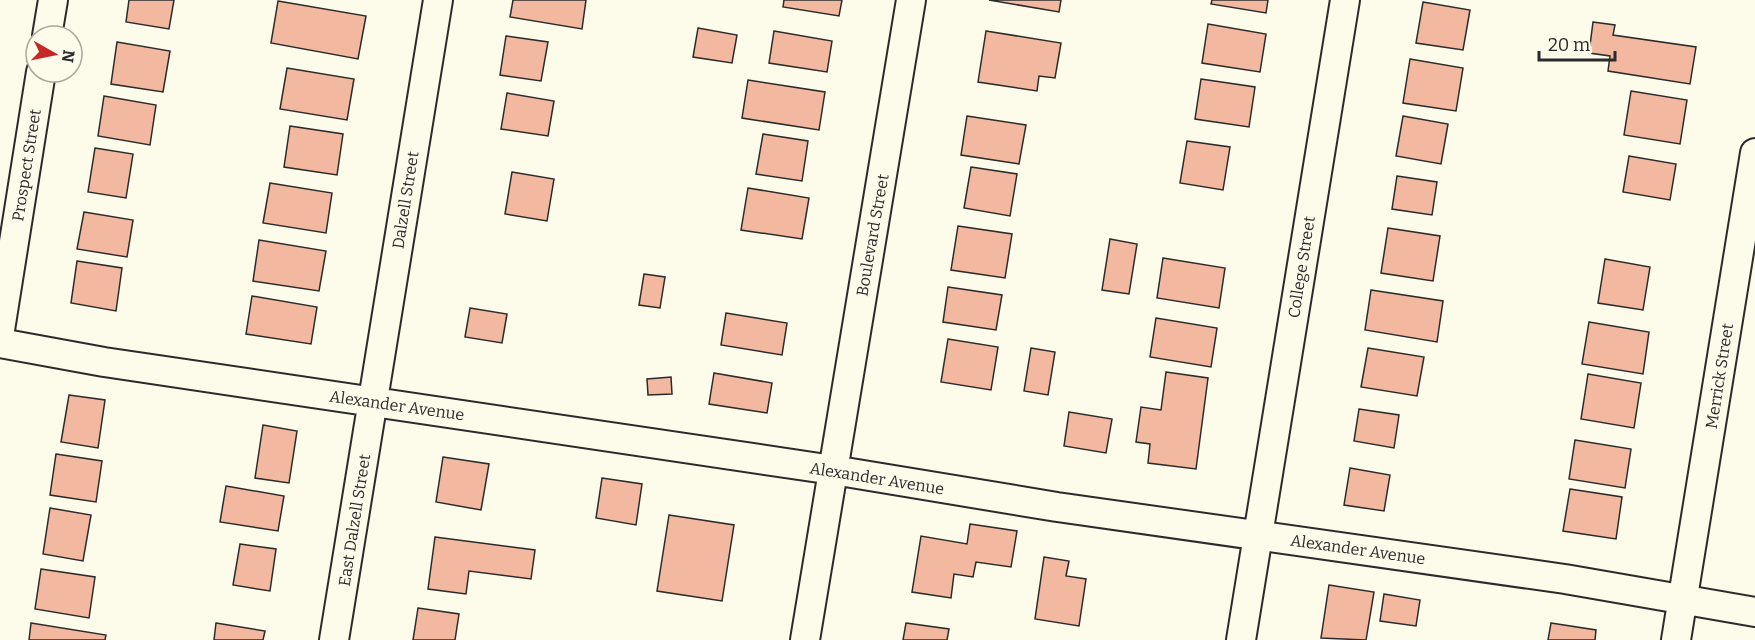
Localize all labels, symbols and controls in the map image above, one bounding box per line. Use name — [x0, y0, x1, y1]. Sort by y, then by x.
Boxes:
north arrow — [24, 24, 84, 84]
scale bar — [1539, 24, 1616, 62]
text: 20 m — [1548, 34, 1590, 56]
text: N — [58, 49, 79, 64]
street label: Prospect Street — [8, 107, 45, 223]
street label: Dalzell Street — [388, 150, 423, 250]
street label: Boulevard Street — [852, 172, 893, 298]
street label: College Street — [1284, 215, 1319, 319]
street label: Merrick Street — [1702, 322, 1737, 430]
street label: Alexander Avenue — [328, 387, 466, 424]
street label: East Dalzell Street — [335, 452, 374, 588]
street label: Alexander Avenue — [808, 458, 946, 499]
street label: Alexander Avenue — [1289, 531, 1427, 568]

